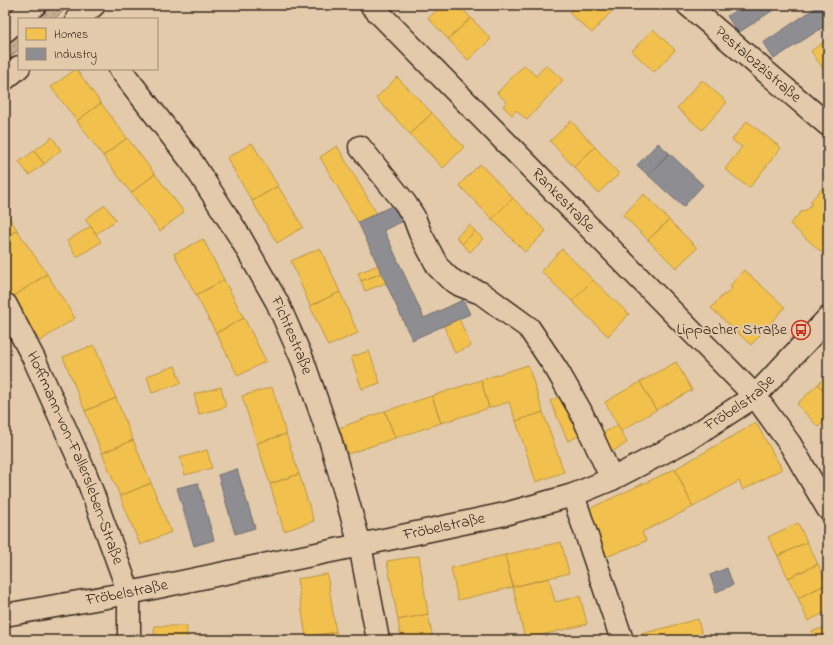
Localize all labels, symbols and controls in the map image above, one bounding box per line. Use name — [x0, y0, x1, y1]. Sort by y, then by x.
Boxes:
legend — [18, 18, 158, 70]
street label: Pestalozzistraße — [709, 21, 807, 110]
text: Homes — [54, 26, 88, 44]
text: Industry — [54, 46, 97, 65]
street label: Rankestraße — [526, 163, 601, 239]
street label: Fichtestraße — [264, 292, 319, 379]
place label: Lippacher Straße — [677, 318, 788, 342]
bus stop icon: Lippacher Straße — [790, 319, 812, 341]
street label: Hoffmann-von-Fallersleben-Straße — [20, 347, 130, 569]
street label: Fröbelstraße — [699, 369, 781, 438]
street label: Fröbelstraße — [400, 506, 488, 548]
street label: Fröbelstraße — [83, 573, 171, 613]

